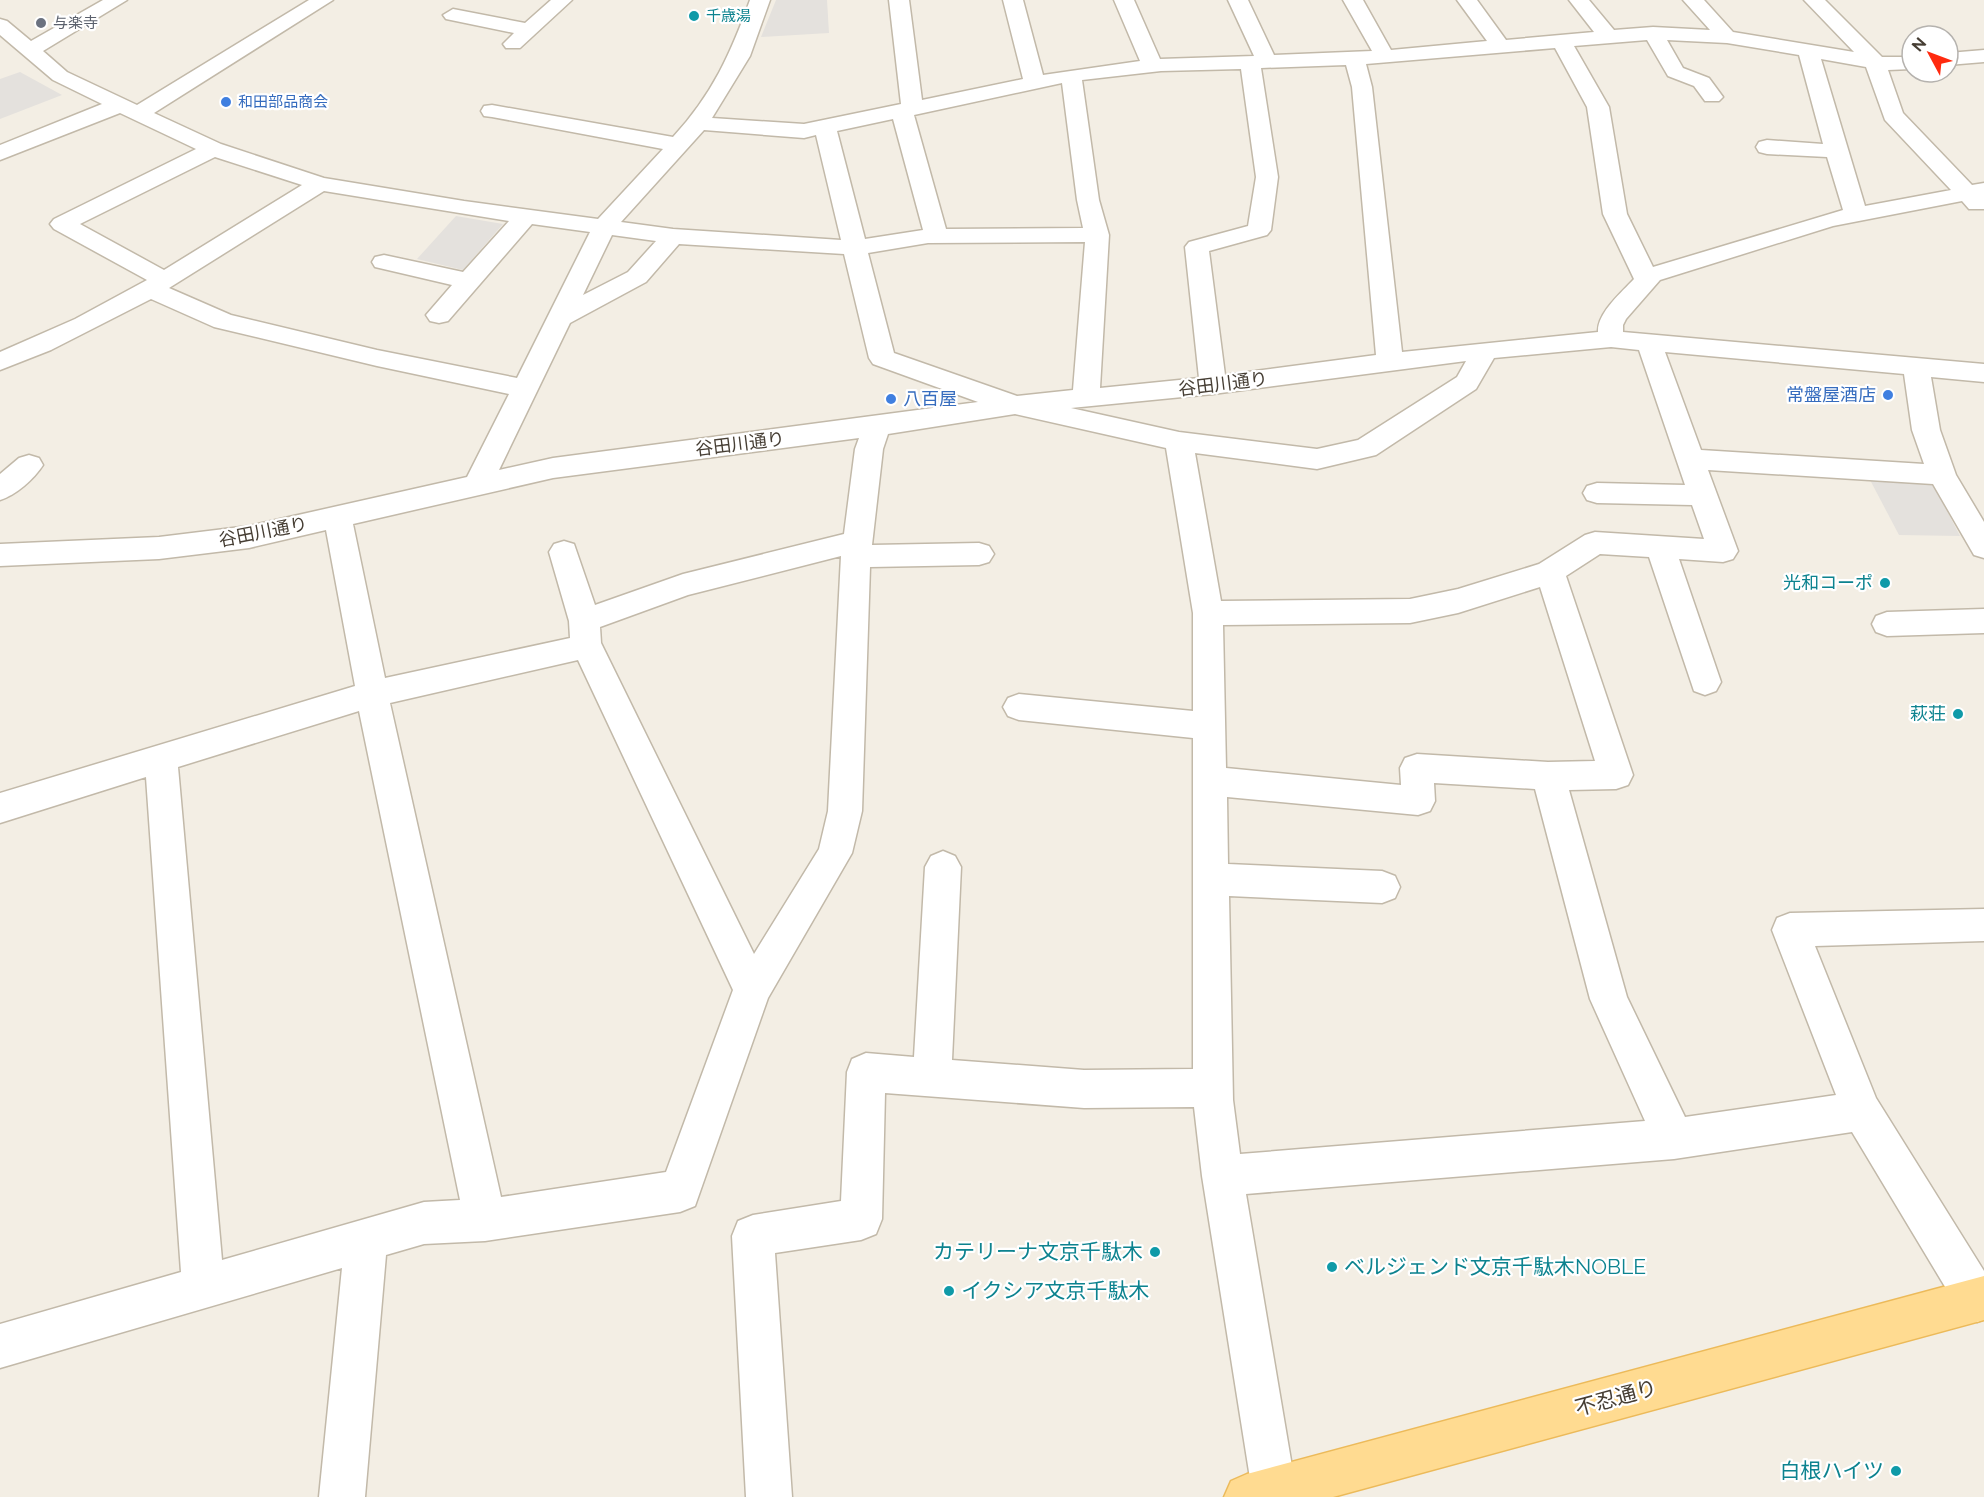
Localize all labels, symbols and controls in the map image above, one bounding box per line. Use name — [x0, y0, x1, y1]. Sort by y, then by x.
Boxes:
place label: 千歳湯 — [706, 7, 751, 25]
marker: 千歳湯 — [687, 9, 701, 23]
place label: 与楽寺 — [53, 14, 98, 32]
marker: 与楽寺 — [34, 16, 48, 30]
north arrow — [1900, 24, 1960, 84]
text: N — [1908, 34, 1930, 55]
place label: 和田部品商会 — [238, 93, 328, 111]
marker: 和田部品商会 — [219, 95, 233, 109]
street label: 谷田川通り — [1177, 368, 1269, 399]
place label: 常盤屋酒店 — [1786, 384, 1876, 405]
place label: 八百屋 — [903, 388, 957, 409]
marker: 常盤屋酒店 — [1881, 388, 1895, 402]
marker: 八百屋 — [884, 392, 898, 406]
street label: 谷田川通り — [694, 428, 786, 459]
street label: 谷田川通り — [217, 513, 309, 550]
place label: 光和コーポ — [1783, 572, 1873, 593]
marker: 光和コーポ — [1878, 576, 1892, 590]
place label: 萩荘 — [1910, 703, 1946, 724]
marker: 萩荘 — [1951, 707, 1965, 721]
place label: カテリーナ文京千駄木 — [933, 1239, 1143, 1264]
marker: カテリーナ文京千駄木 — [1148, 1245, 1162, 1259]
place label: ベルジェンド文京千駄木NOBLE — [1344, 1254, 1646, 1279]
marker: ベルジェンド文京千駄木NOBLE — [1325, 1260, 1339, 1274]
place label: イクシア文京千駄木 — [961, 1278, 1150, 1303]
marker: イクシア文京千駄木 — [942, 1284, 956, 1298]
street label: 不忍通り — [1572, 1375, 1660, 1420]
place label: 白根ハイツ — [1779, 1458, 1884, 1483]
marker: 白根ハイツ — [1889, 1464, 1903, 1478]

